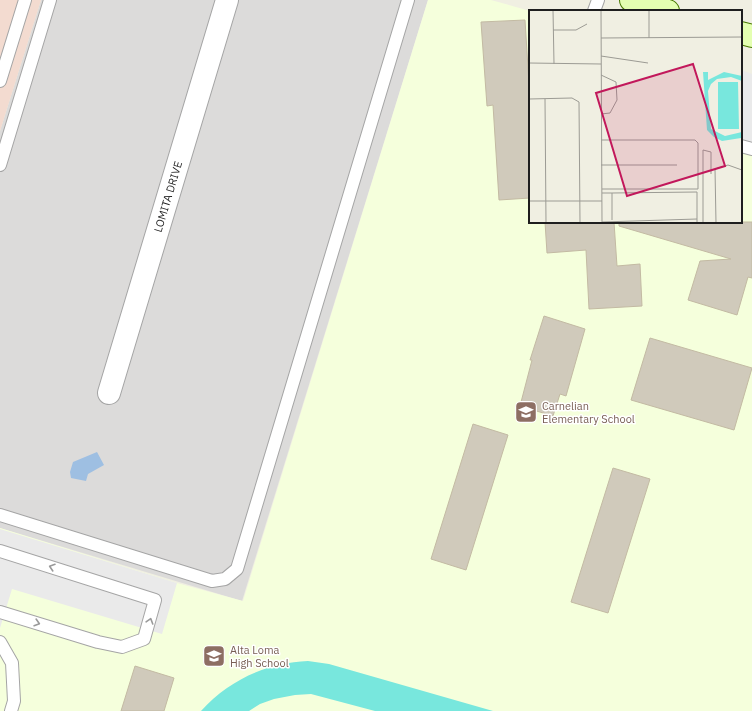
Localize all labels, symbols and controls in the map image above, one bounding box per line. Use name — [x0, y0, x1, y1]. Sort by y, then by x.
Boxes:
inset map — [529, 10, 742, 223]
street label: LOMITA DRIVE — [151, 159, 185, 234]
school or university icon: Carnelian Elementary School — [513, 399, 539, 425]
place label: Carnelian Elementary School — [542, 399, 635, 426]
one-way arrow — [48, 563, 55, 572]
one-way arrow — [34, 618, 41, 627]
one-way arrow — [145, 618, 153, 625]
school or university icon: Alta Loma High School — [201, 643, 227, 669]
place label: Alta Loma High School — [230, 643, 289, 670]

